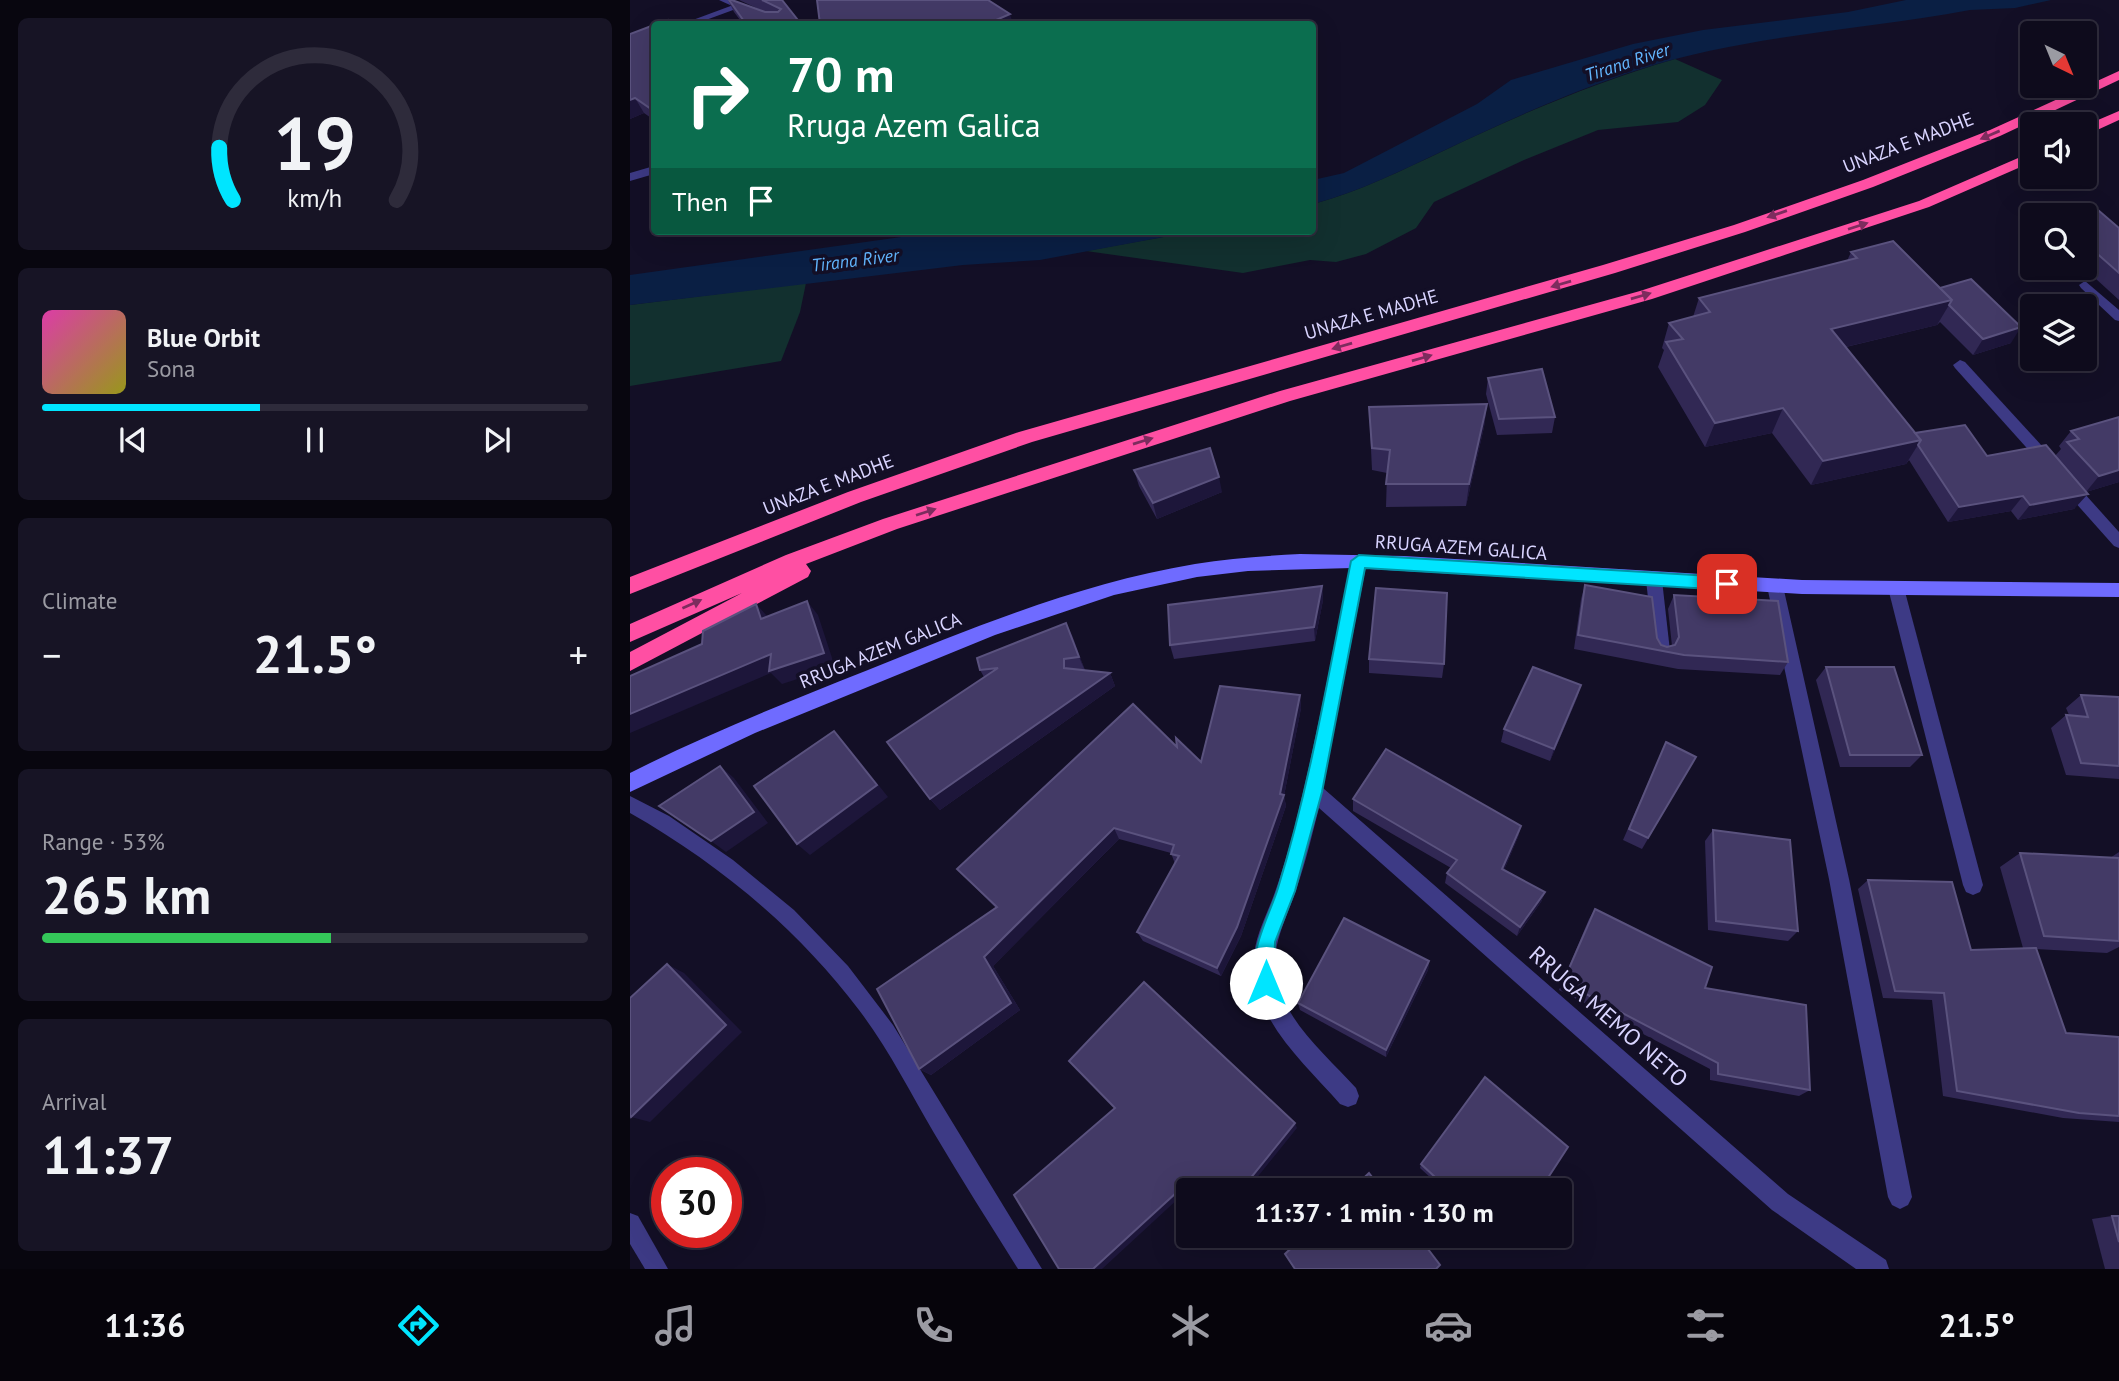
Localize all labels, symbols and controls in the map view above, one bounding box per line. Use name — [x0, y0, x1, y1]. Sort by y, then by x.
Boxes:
north arrow — [2020, 21, 2096, 98]
map controls — [2020, 21, 2097, 371]
water label: Tirana River — [1582, 37, 1673, 86]
text: 70 m — [787, 42, 894, 106]
icon: right — [672, 49, 763, 140]
text: 19 — [274, 96, 356, 190]
text: Rruga Azem Galica — [787, 104, 1041, 146]
street label: UNAZA E MADHE — [1839, 106, 1977, 178]
button: sound — [2020, 112, 2097, 189]
one-way arrow — [1980, 130, 2001, 141]
text: km/h — [288, 182, 342, 214]
icon: arrive — [742, 182, 780, 220]
text: Then — [672, 185, 728, 218]
button: search — [2020, 203, 2097, 280]
one-way arrow — [1767, 209, 1788, 220]
one-way arrow — [1847, 220, 1868, 231]
water label: Tirana River — [810, 243, 901, 277]
one-way arrow — [1550, 280, 1571, 290]
street label: UNAZA E MADHE — [1301, 283, 1441, 345]
one-way arrow — [1631, 291, 1652, 301]
button: layers — [2020, 294, 2097, 371]
text: Blue Orbit — [147, 321, 260, 354]
one-way arrow — [1331, 341, 1353, 352]
one-way arrow — [1412, 352, 1434, 363]
text: Sona — [147, 354, 196, 383]
icon: previous — [114, 421, 152, 459]
icon: pause — [296, 421, 334, 459]
icon: next — [478, 421, 516, 459]
one-way arrow — [1132, 435, 1153, 446]
street label: UNAZA E MADHE — [759, 448, 897, 520]
one-way arrow — [916, 506, 937, 516]
street label: RRUGA AZEM GALICA — [1374, 529, 1548, 565]
pin — [1697, 554, 1757, 614]
icon: arrive — [1708, 565, 1746, 603]
text: Climate — [42, 586, 117, 615]
one-way arrow — [682, 598, 702, 610]
street label: RRUGA AZEM GALICA — [796, 607, 964, 693]
text: 21.5° — [253, 620, 377, 687]
text: − — [42, 630, 61, 679]
text: + — [569, 630, 588, 679]
text: Range · 53% — [42, 827, 165, 856]
text: 265 km — [42, 861, 211, 928]
street label: RRUGA MEMO NETO — [1524, 939, 1694, 1093]
position arrow — [1229, 946, 1303, 1020]
text: Arrival — [42, 1087, 106, 1116]
text: 11:37 — [42, 1121, 174, 1188]
speed limit sign: 30 — [651, 1157, 742, 1248]
text: 11:37 · 1 min · 130 m — [1254, 1196, 1494, 1229]
icon: directions — [394, 1301, 443, 1350]
icon: music — [651, 1301, 700, 1350]
icon: phone — [909, 1301, 958, 1350]
icon: climate — [1166, 1301, 1215, 1350]
icon: car — [1424, 1301, 1473, 1350]
icon: filters — [1681, 1301, 1730, 1350]
text: 11:36 — [104, 1304, 185, 1346]
text: 21.5° — [1938, 1304, 2015, 1346]

